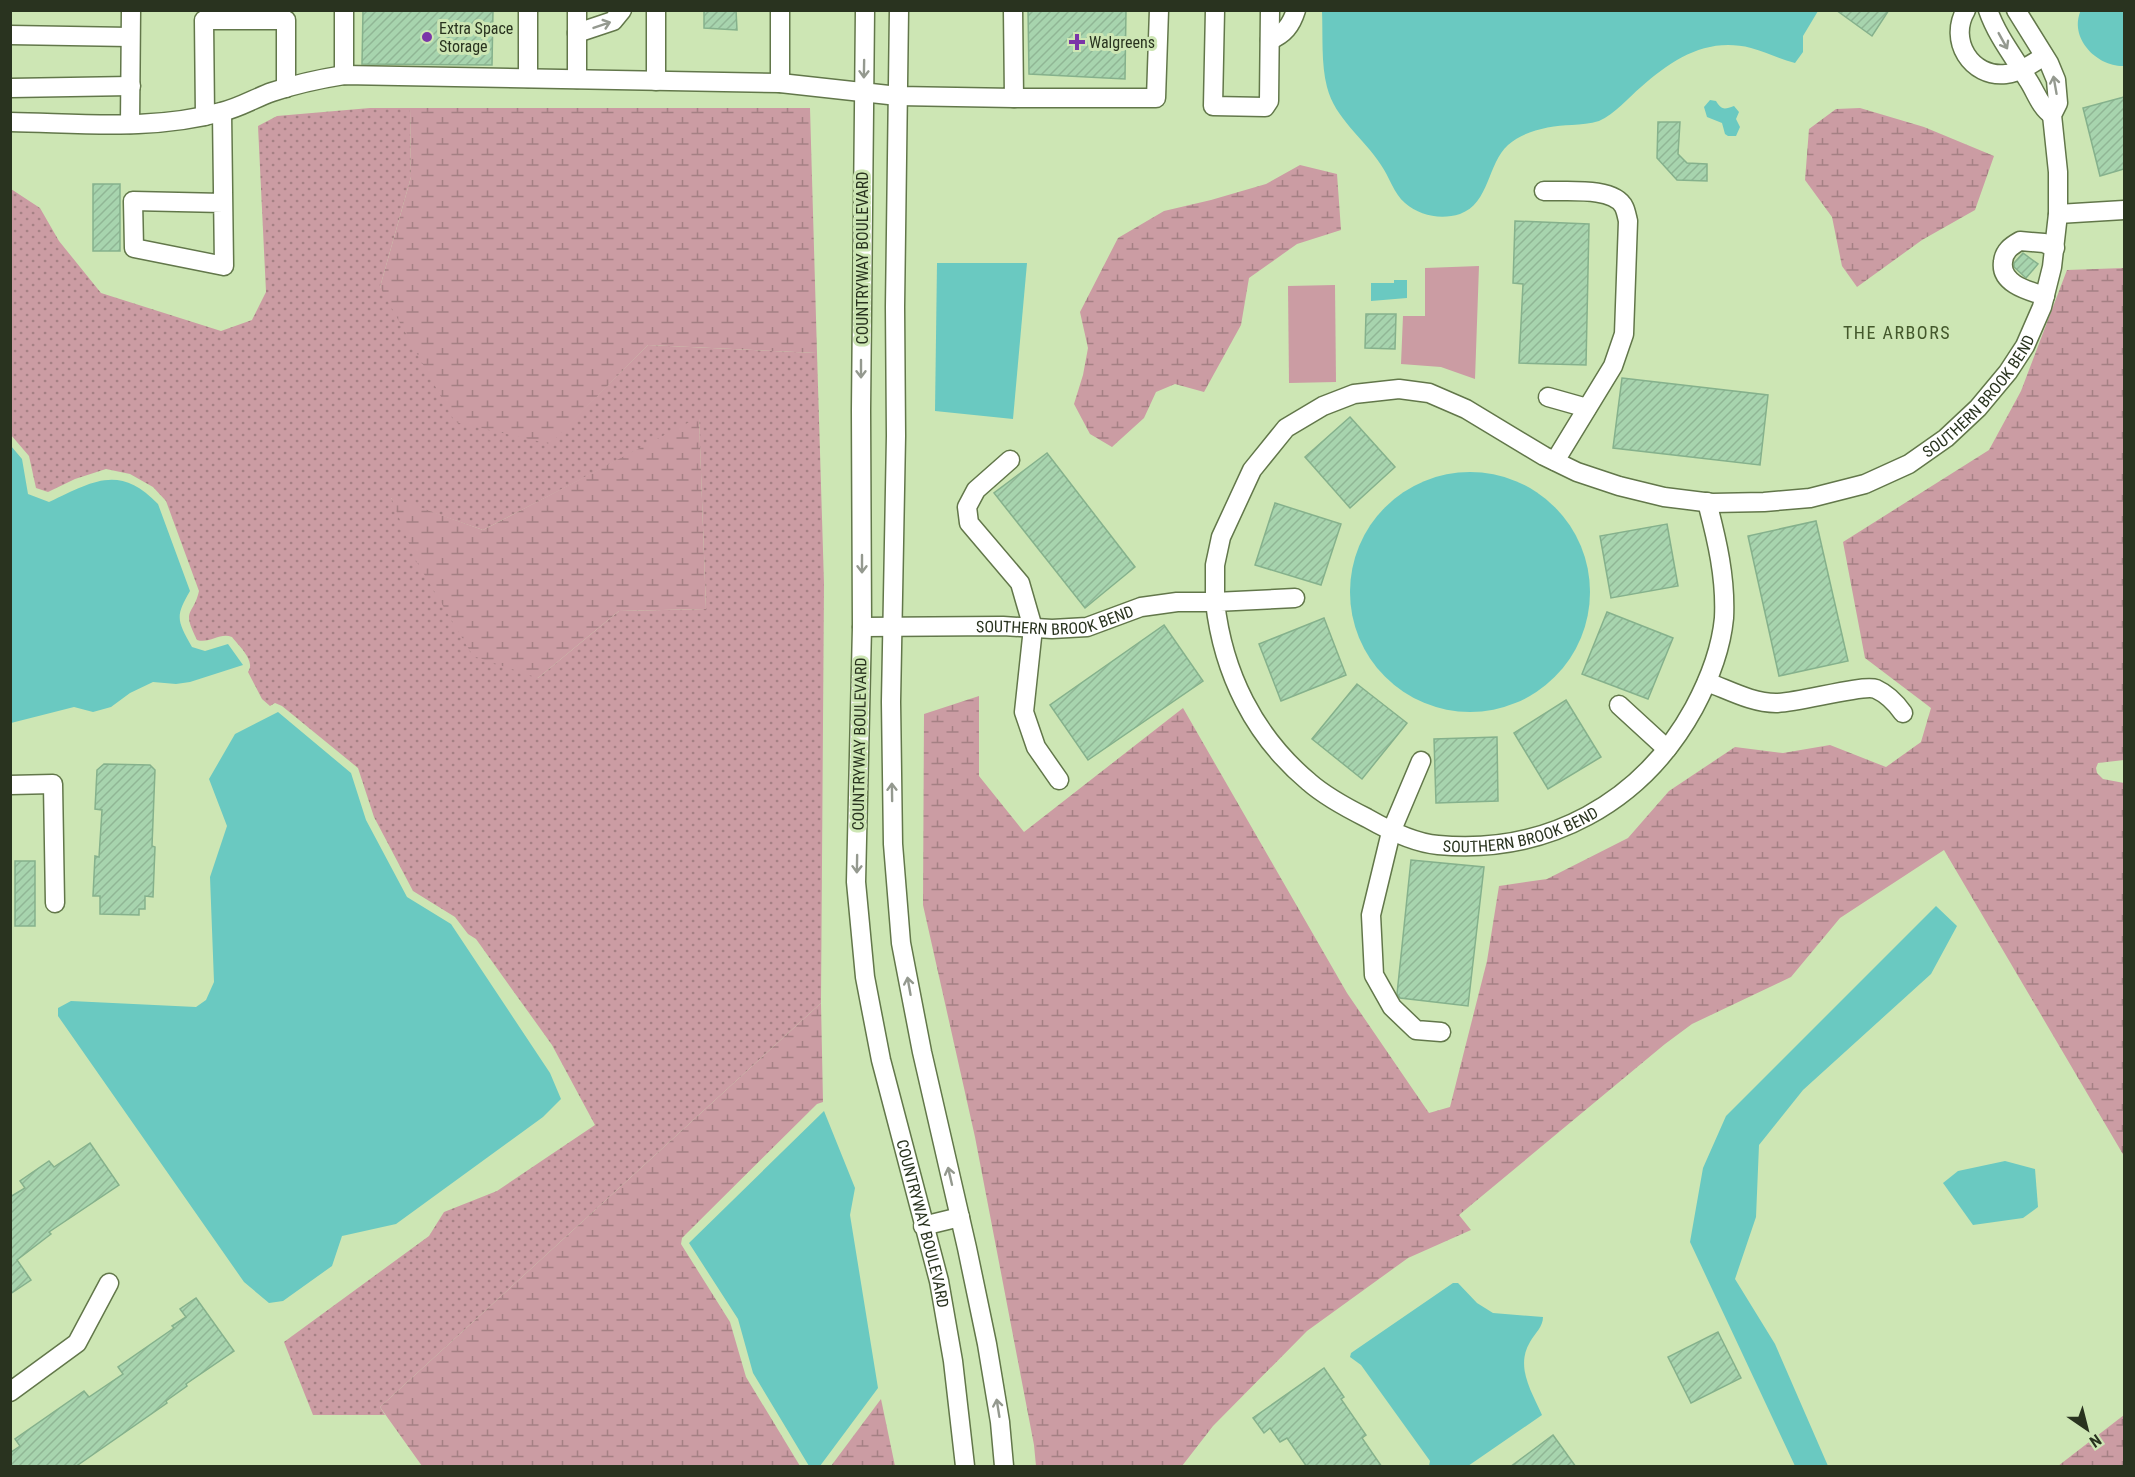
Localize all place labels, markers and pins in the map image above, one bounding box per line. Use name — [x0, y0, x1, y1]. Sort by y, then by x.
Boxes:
place label: Extra Space Storage — [439, 19, 513, 56]
marker: Extra Space Storage — [420, 30, 434, 44]
place label: Walgreens — [1089, 33, 1155, 52]
marker: Walgreens — [1070, 35, 1084, 49]

